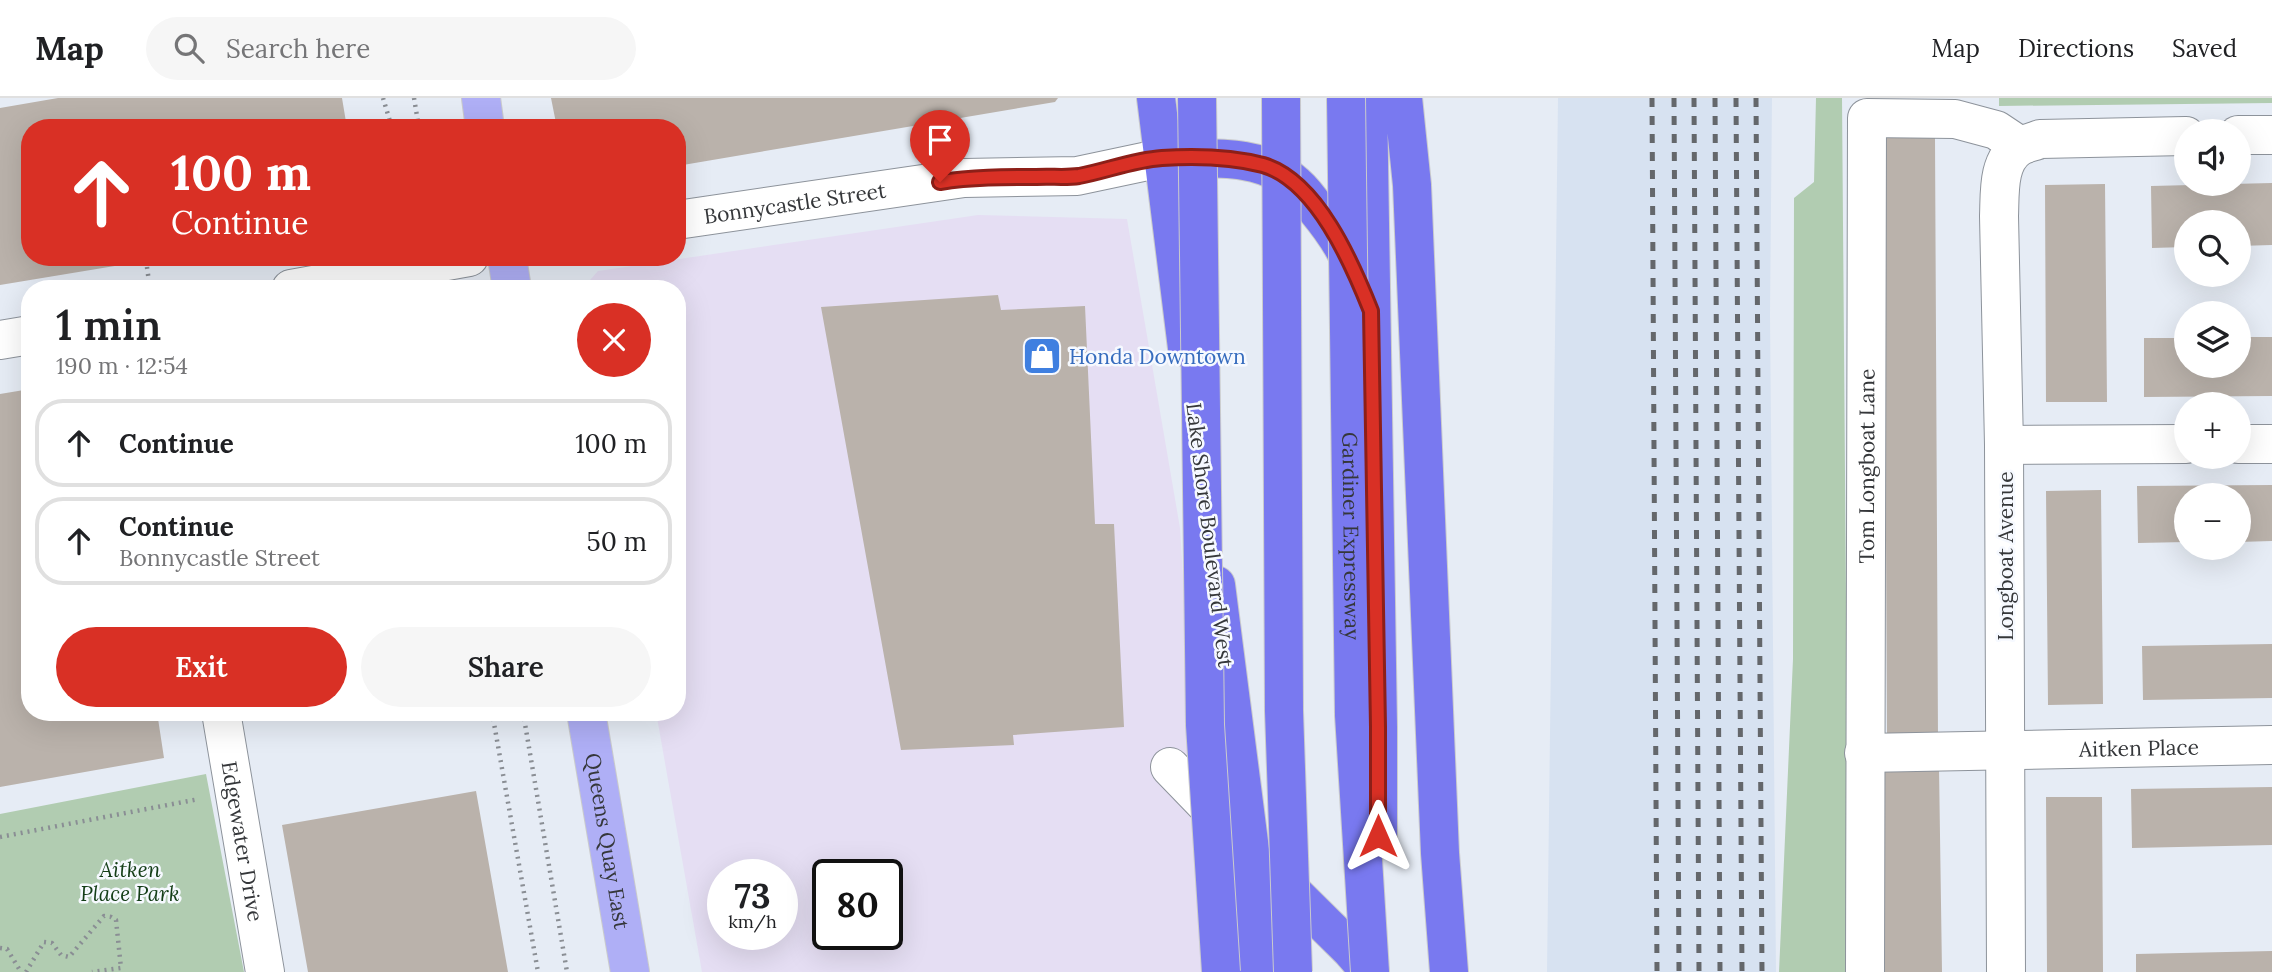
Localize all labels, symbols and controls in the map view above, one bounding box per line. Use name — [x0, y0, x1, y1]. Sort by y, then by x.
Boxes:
search box — [146, 17, 636, 80]
text: Map — [35, 27, 104, 69]
icon: search — [170, 29, 208, 67]
text: Search here — [226, 32, 370, 65]
text: Map — [1931, 33, 1980, 64]
text: Directions — [2018, 33, 2134, 64]
text: Saved — [2172, 33, 2237, 64]
pin — [910, 110, 970, 182]
map controls — [2174, 119, 2251, 560]
button: sound — [2174, 119, 2251, 196]
icon: arrive — [921, 121, 959, 159]
text: 100 m — [171, 141, 311, 203]
icon: ahead — [56, 147, 147, 238]
street label: Bonnycastle Street — [702, 176, 888, 229]
text: Continue — [171, 202, 308, 243]
button: search — [2174, 210, 2251, 287]
text: 1 min — [56, 298, 161, 352]
button: layers — [2174, 301, 2251, 378]
button: close — [577, 303, 651, 377]
shop icon: Honda Downtown — [1021, 335, 1063, 377]
place label: Honda Downtown — [1069, 343, 1246, 370]
text: 190 m · 12:54 — [56, 351, 188, 380]
street label: Tom Longboat Lane — [1852, 369, 1880, 563]
button: + — [2174, 392, 2251, 469]
street label: Lake Shore Boulevard West — [1180, 401, 1240, 670]
icon: ahead — [60, 424, 98, 462]
text: Continue — [119, 427, 234, 460]
text: 100 m — [575, 427, 647, 460]
street label: Gardiner Expressway — [1337, 432, 1367, 640]
street label: Longboat Avenue — [1992, 471, 2019, 641]
button: − — [2174, 483, 2251, 560]
text: Continue — [119, 510, 234, 543]
icon: ahead — [60, 522, 98, 560]
text: 50 m — [587, 525, 647, 558]
text: Bonnycastle Street — [119, 543, 320, 572]
button: Exit — [56, 627, 347, 707]
button: Share — [361, 627, 651, 707]
street label: Aitken Place — [2078, 733, 2199, 762]
street label: Queens Quay East — [580, 751, 636, 932]
street label: Edgewater Drive — [216, 759, 270, 924]
position arrow — [1341, 799, 1415, 873]
park label: Aitken Place Park — [80, 856, 180, 907]
speed limit sign: 80 — [812, 859, 903, 950]
text: 73 — [734, 873, 771, 918]
text: km/h — [728, 910, 777, 933]

